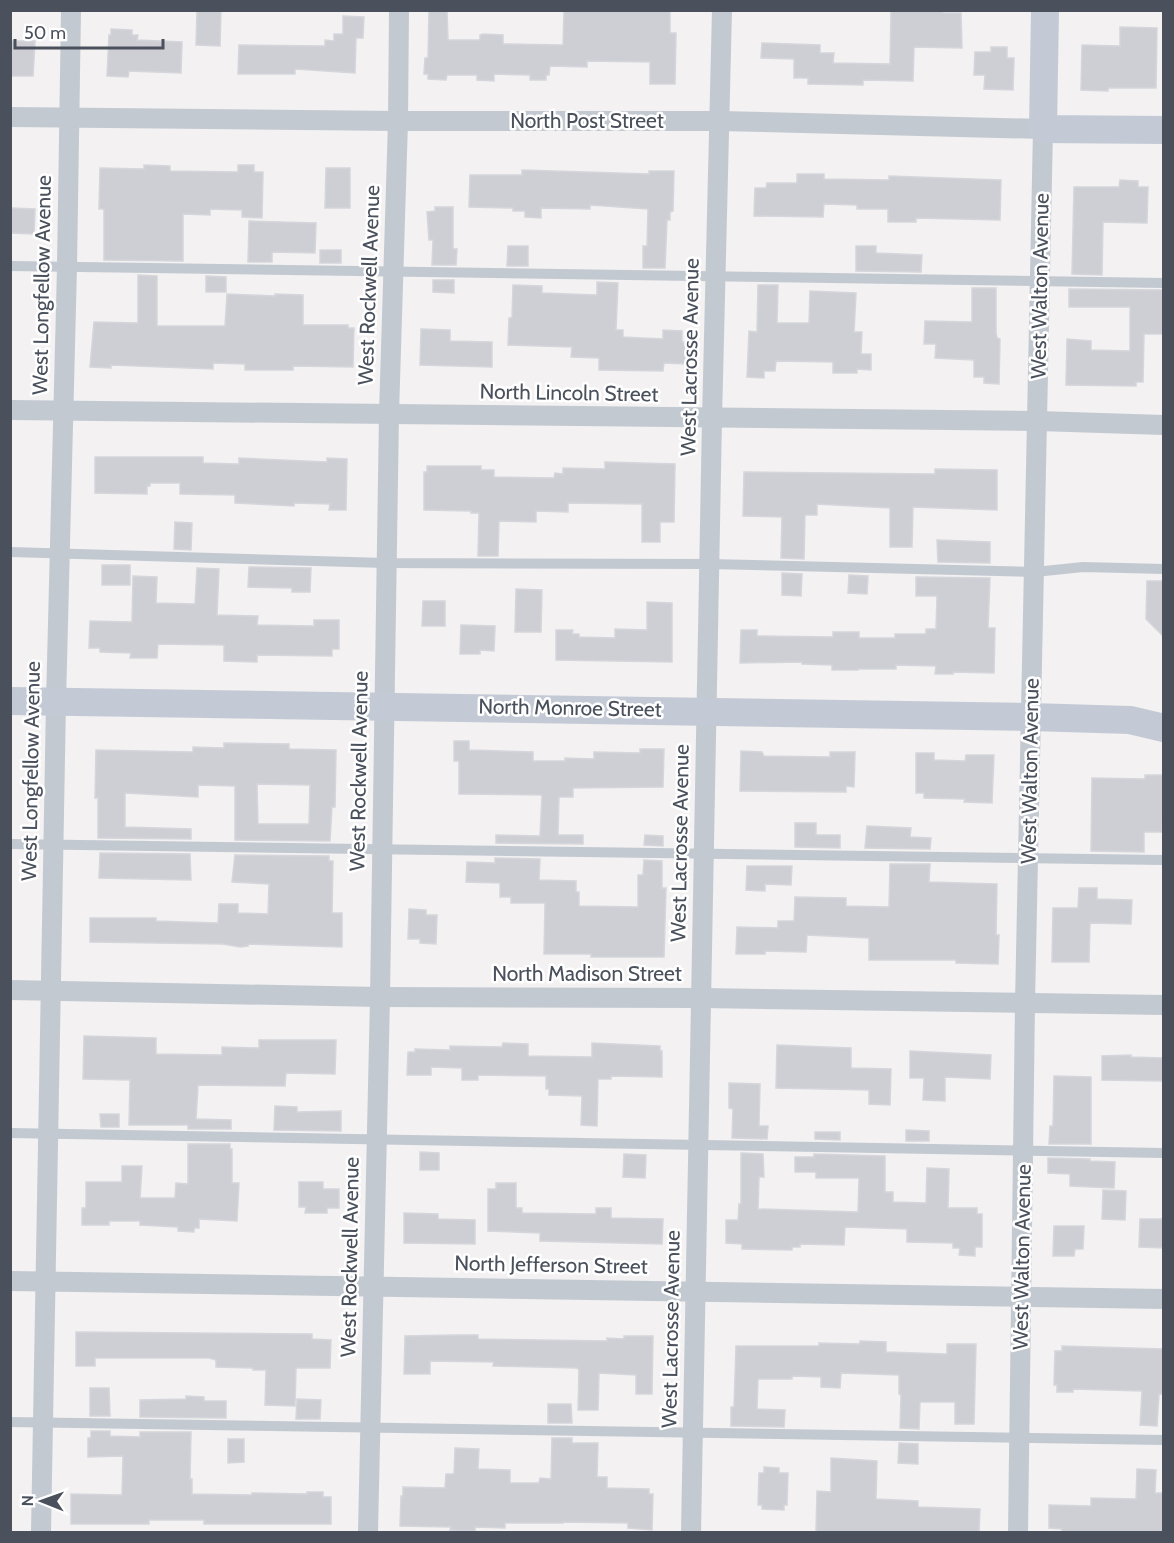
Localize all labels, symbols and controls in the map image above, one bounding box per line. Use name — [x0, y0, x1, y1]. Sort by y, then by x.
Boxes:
scale bar — [15, 12, 164, 50]
text: 50 m — [24, 22, 66, 44]
street label: North Post Street — [510, 108, 664, 133]
street label: West Longfellow Avenue — [27, 175, 56, 395]
street label: West Rockwell Avenue — [353, 184, 384, 385]
street label: West Walton Avenue — [1025, 193, 1054, 379]
street label: West Lacrosse Avenue — [675, 258, 704, 456]
street label: North Lincoln Street — [479, 378, 659, 407]
street label: West Longfellow Avenue — [16, 661, 45, 881]
street label: West Rockwell Avenue — [344, 670, 373, 871]
street label: West Walton Avenue — [1015, 678, 1044, 864]
street label: North Monroe Street — [478, 693, 662, 722]
street label: West Lacrosse Avenue — [665, 744, 694, 942]
street label: North Madison Street — [492, 961, 682, 986]
street label: West Rockwell Avenue — [335, 1156, 364, 1357]
street label: West Walton Avenue — [1007, 1164, 1036, 1350]
street label: West Lacrosse Avenue — [656, 1230, 685, 1428]
street label: North Jefferson Street — [454, 1250, 648, 1279]
north arrow — [12, 1471, 72, 1531]
text: N — [18, 1495, 37, 1507]

